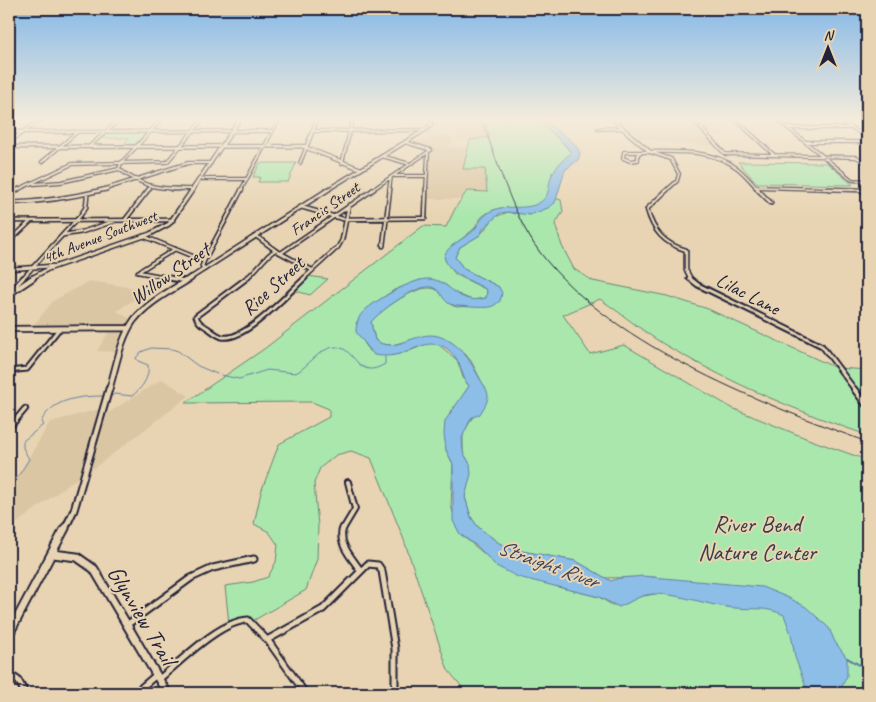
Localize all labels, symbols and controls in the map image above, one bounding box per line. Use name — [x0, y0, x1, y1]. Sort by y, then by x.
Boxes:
north arrow — [804, 22, 854, 72]
text: N — [824, 27, 835, 44]
street label: Francis Street — [287, 177, 365, 240]
street label: 4th Avenue Southwest — [40, 205, 161, 268]
street label: Willow Street — [125, 236, 217, 310]
street label: Rice Street — [236, 250, 311, 321]
street label: Lilac Lane — [712, 267, 785, 321]
park label: River Bend Nature Center — [698, 509, 818, 567]
water label: Straight River — [495, 534, 605, 596]
street label: Glynview Trail — [101, 560, 185, 673]

